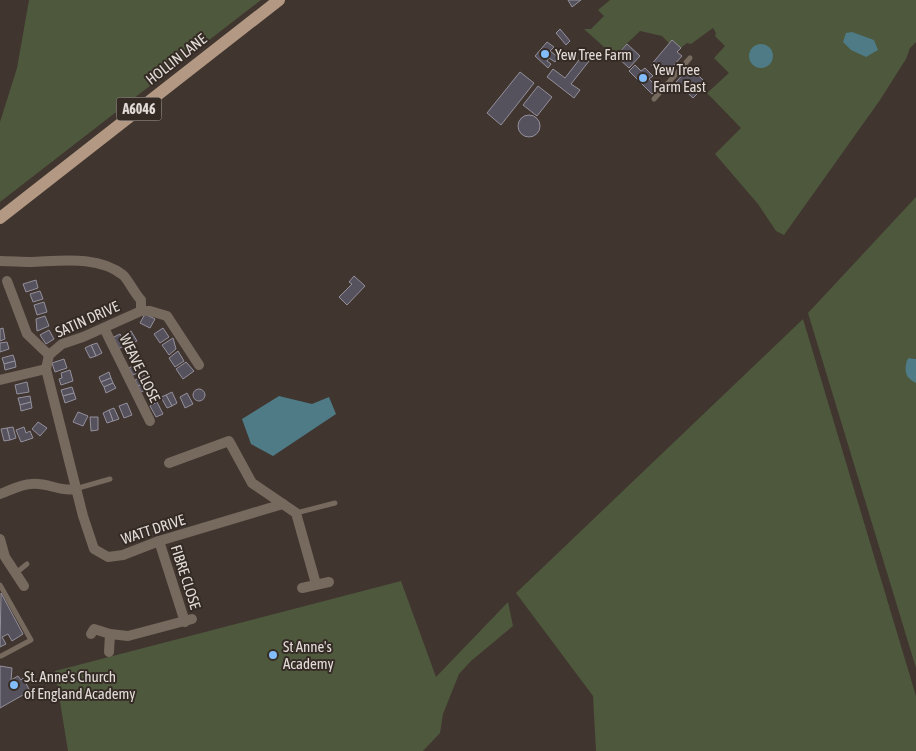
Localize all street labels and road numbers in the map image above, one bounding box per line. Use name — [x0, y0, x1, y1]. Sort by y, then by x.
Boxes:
street label: HOLLIN LANE — [142, 30, 210, 88]
road number: A6046 — [116, 98, 162, 120]
street label: SATIN DRIVE — [53, 297, 122, 341]
street label: WEAVE CLOSE — [116, 331, 164, 405]
street label: WATT DRIVE — [119, 511, 188, 547]
street label: FIBRE CLOSE — [168, 543, 205, 612]

